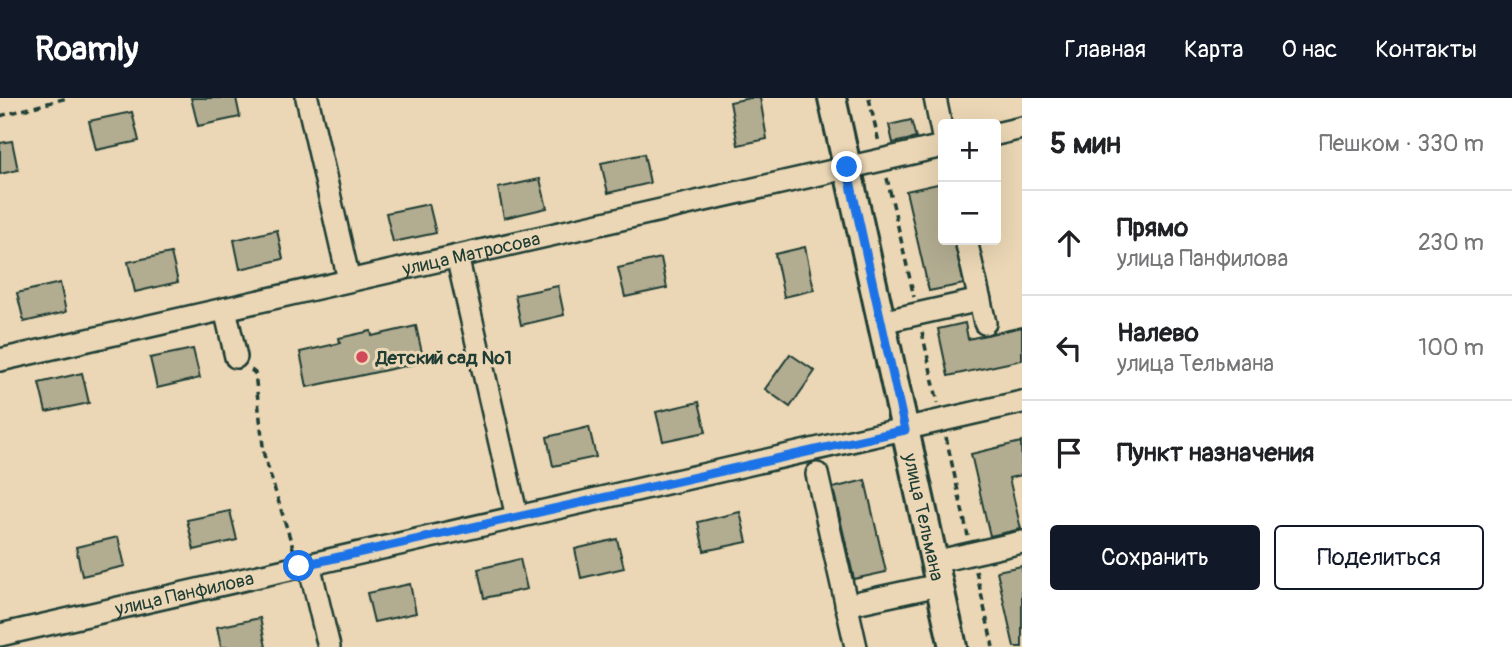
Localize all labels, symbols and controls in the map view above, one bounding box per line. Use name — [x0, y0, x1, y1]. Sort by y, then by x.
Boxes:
text: Roamly — [35, 29, 138, 70]
text: Главная — [1065, 35, 1146, 64]
text: Карта — [1184, 35, 1244, 64]
text: О нас — [1282, 35, 1337, 64]
text: Контакты — [1375, 35, 1477, 64]
map controls — [938, 119, 1001, 245]
button: + — [938, 119, 1001, 182]
text: 5 мин — [1050, 125, 1121, 162]
text: Пешком · 330 m — [1319, 129, 1484, 158]
route end — [831, 151, 862, 182]
button: − — [938, 182, 1001, 245]
text: Прямо — [1117, 212, 1188, 244]
icon: ahead — [1050, 224, 1088, 262]
street label: улица Матросова — [399, 227, 543, 282]
text: 230 m — [1418, 228, 1484, 257]
text: улица Панфилова — [1117, 244, 1288, 273]
text: Налево — [1117, 317, 1199, 349]
icon: left — [1050, 329, 1088, 367]
text: 100 m — [1418, 333, 1484, 362]
place label: Детский сад №1 — [375, 346, 512, 370]
marker: Детский сад №1 — [354, 349, 370, 365]
text: улица Тельмана — [1117, 349, 1274, 378]
icon: arrive — [1050, 434, 1088, 472]
text: Пункт назначения — [1117, 437, 1314, 469]
street label: улица Тельмана — [897, 450, 949, 583]
button: Сохранить — [1050, 525, 1260, 590]
button: Поделиться — [1274, 525, 1484, 590]
route start — [283, 550, 314, 581]
street label: улица Панфилова — [112, 567, 256, 622]

